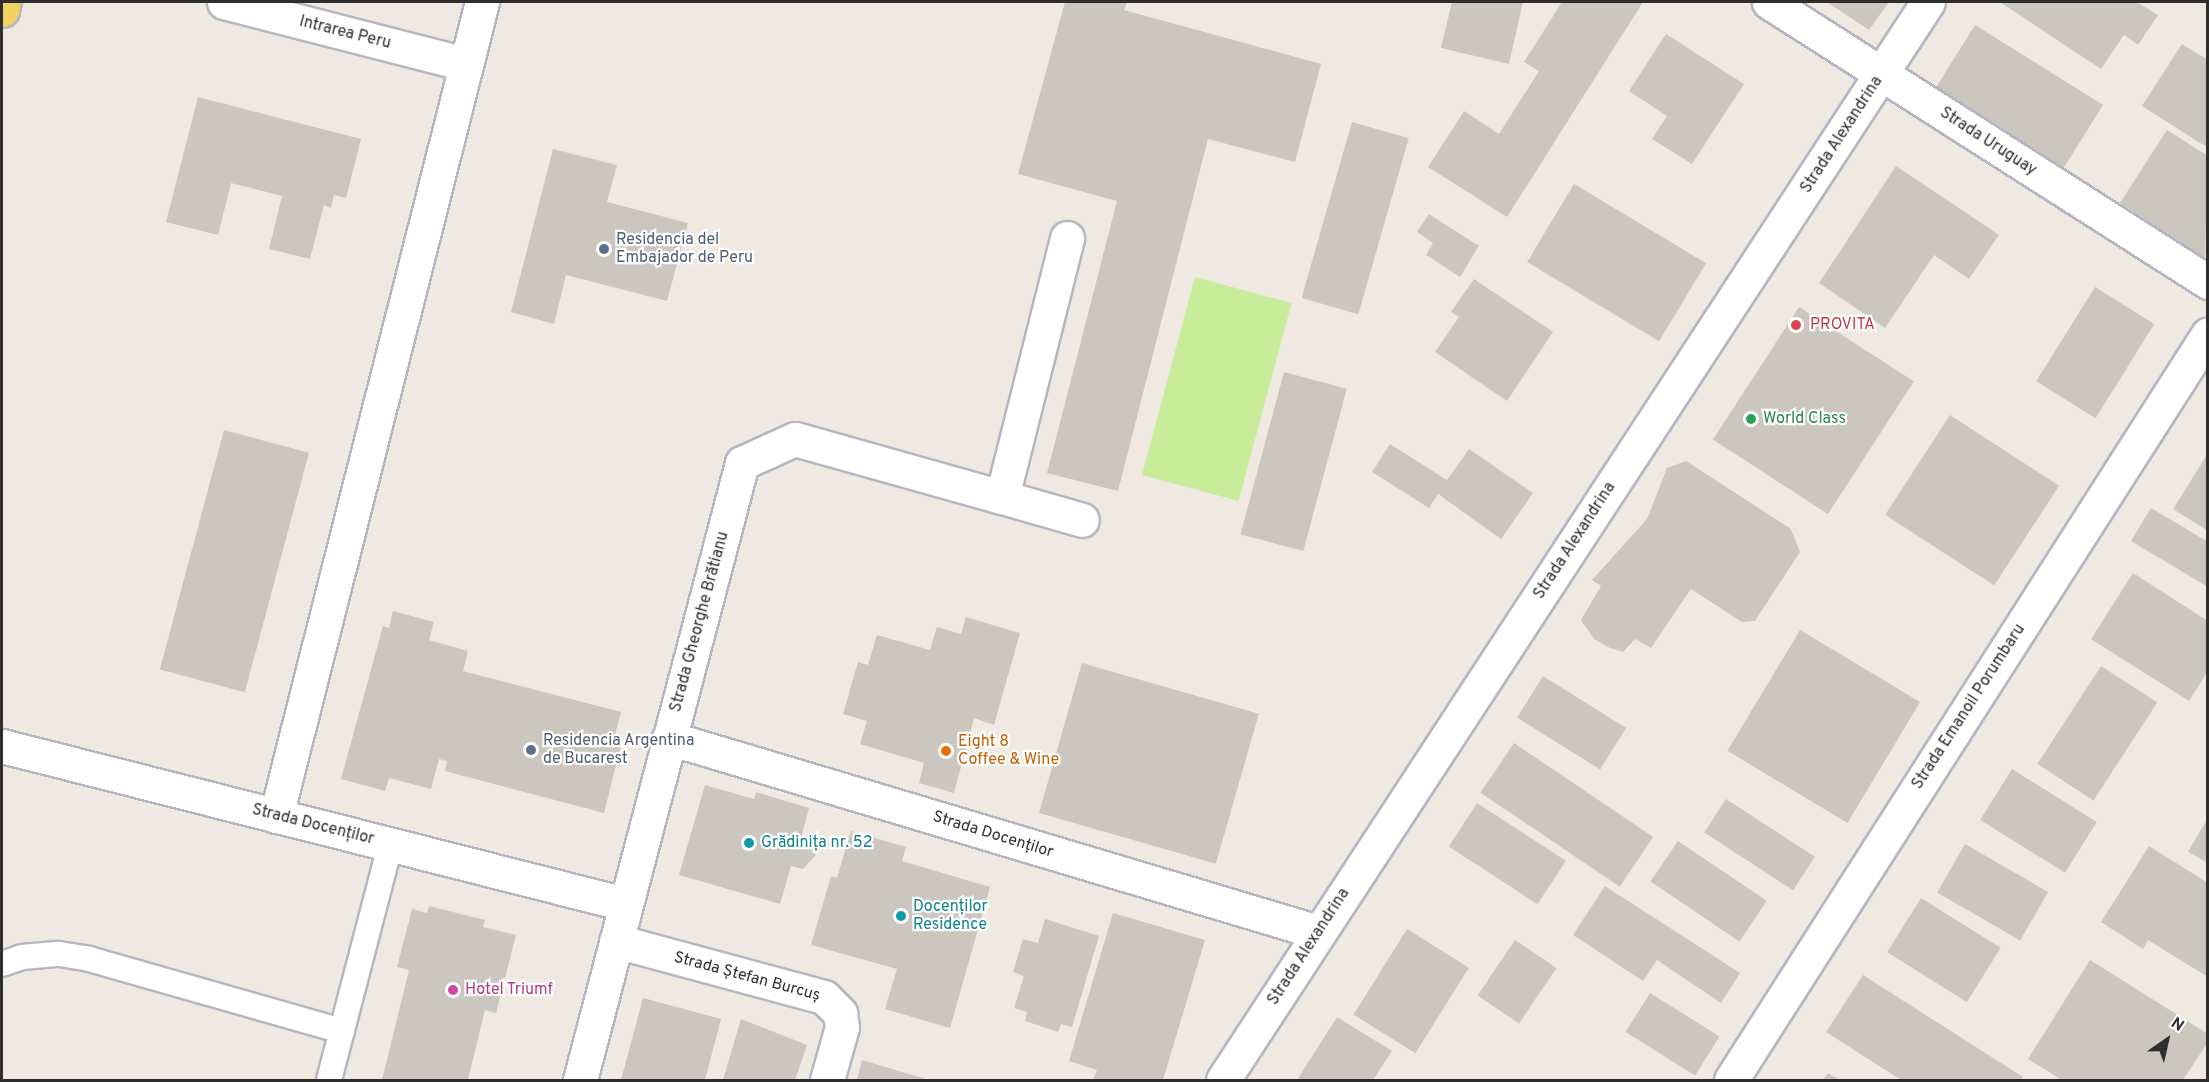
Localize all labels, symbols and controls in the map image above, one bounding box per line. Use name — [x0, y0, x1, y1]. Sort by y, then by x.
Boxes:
street label: Intrarea Peru — [297, 12, 393, 54]
street label: Strada Alexandrina — [1797, 73, 1887, 197]
street label: Strada Uruguay — [1936, 104, 2040, 180]
place label: Residencia del Embajador de Peru — [616, 230, 753, 268]
marker: Residencia del Embajador de Peru — [597, 242, 611, 256]
place label: PROVITA — [1810, 315, 1875, 335]
marker: PROVITA — [1787, 316, 1805, 334]
place label: World Class — [1763, 409, 1846, 429]
marker: World Class — [1744, 412, 1758, 426]
street label: Strada Alexandrina — [1530, 479, 1620, 603]
street label: Strada Gheorghe Brătianu — [667, 530, 733, 714]
street label: Strada Emanoil Porumbaru — [1908, 621, 2030, 793]
place label: Residencia Argentina de Bucarest — [543, 731, 695, 769]
place label: Eight 8 Coffee & Wine — [958, 732, 1059, 770]
marker: Residencia Argentina de Bucarest — [524, 743, 538, 757]
marker: Eight 8 Coffee & Wine — [939, 744, 953, 758]
street label: Strada Docenților — [250, 801, 376, 849]
street label: Strada Docenților — [930, 808, 1056, 862]
place label: Grădinița nr. 52 — [761, 833, 872, 853]
marker: Grădinița nr. 52 — [742, 836, 756, 850]
street label: Strada Alexandrina — [1264, 885, 1354, 1009]
place label: Docenților Residence — [913, 897, 988, 935]
marker: Docenților Residence — [894, 909, 908, 923]
street label: Strada Ștefan Burcuș — [672, 948, 822, 1006]
place label: Hotel Triumf — [465, 980, 554, 1000]
marker: Hotel Triumf — [446, 983, 460, 997]
north arrow — [2137, 1010, 2197, 1070]
text: N — [2167, 1014, 2187, 1037]

